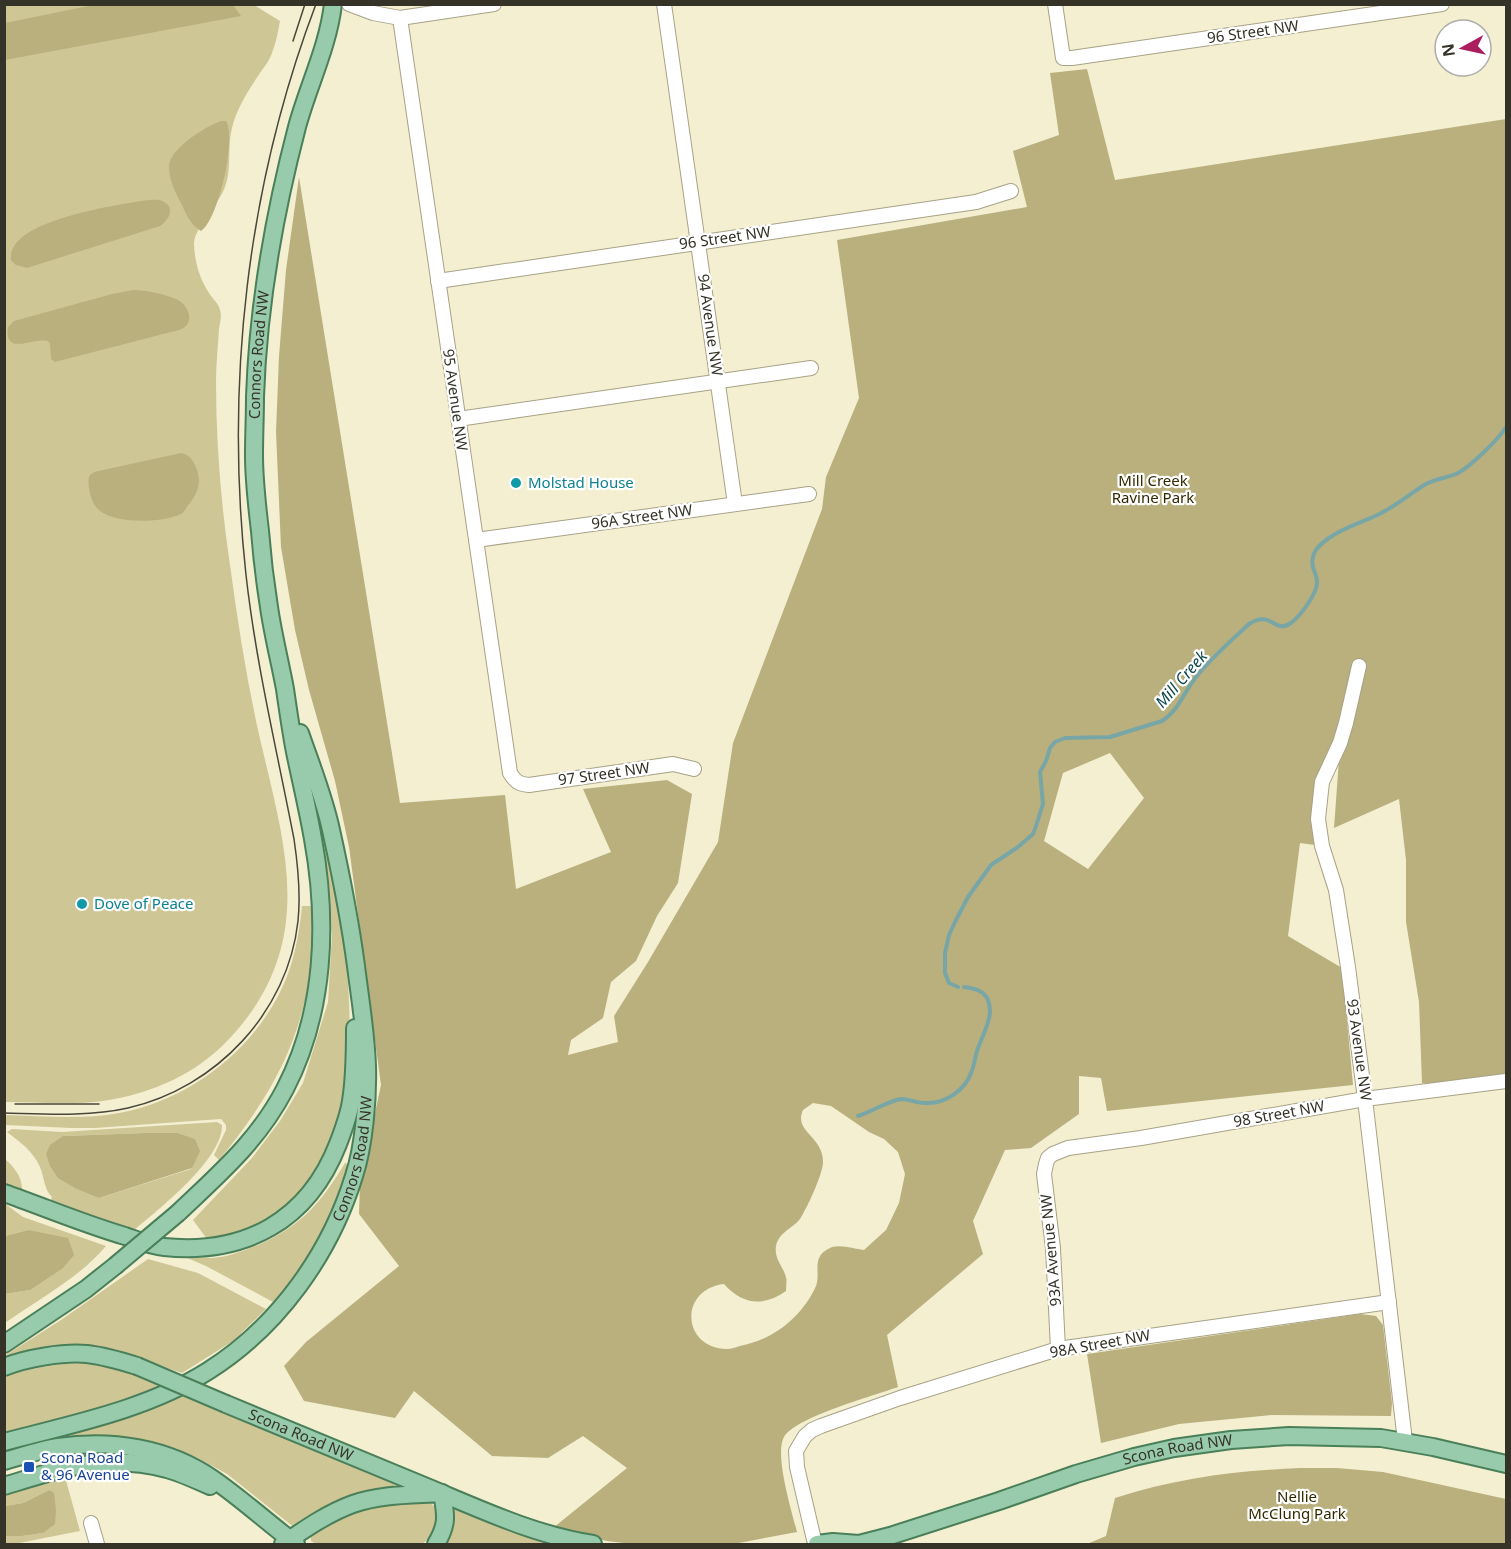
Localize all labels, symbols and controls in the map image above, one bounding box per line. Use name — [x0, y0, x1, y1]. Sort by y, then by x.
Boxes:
street label: 96 Street NW — [1206, 15, 1300, 47]
north arrow — [1433, 18, 1493, 78]
text: N — [1436, 42, 1460, 58]
street label: 96 Street NW — [678, 221, 772, 253]
street label: 94 Avenue NW — [694, 272, 728, 377]
street label: Connors Road NW — [244, 289, 273, 419]
street label: 95 Avenue NW — [439, 347, 473, 452]
park label: Mill Creek Ravine Park — [1112, 470, 1194, 507]
place label: Molstad House — [528, 472, 634, 492]
marker: Molstad House — [509, 476, 523, 490]
street label: 96A Street NW — [590, 499, 694, 533]
water label: Mill Creek — [1150, 645, 1213, 712]
street label: 97 Street NW — [557, 757, 651, 789]
place label: Dove of Peace — [94, 893, 193, 913]
marker: Dove of Peace — [75, 897, 89, 911]
street label: 93 Avenue NW — [1343, 997, 1377, 1102]
street label: Connors Road NW — [327, 1095, 376, 1224]
street label: 98 Street NW — [1232, 1095, 1326, 1131]
street label: 93A Avenue NW — [1035, 1193, 1065, 1307]
street label: 98A Street NW — [1048, 1324, 1152, 1362]
street label: Scona Road NW — [246, 1404, 357, 1465]
street label: Scona Road NW — [1120, 1429, 1234, 1469]
place label: Scona Road & 96 Avenue — [41, 1447, 130, 1484]
marker: Scona Road & 96 Avenue — [22, 1460, 36, 1474]
park label: Nellie McClung Park — [1248, 1486, 1346, 1523]

